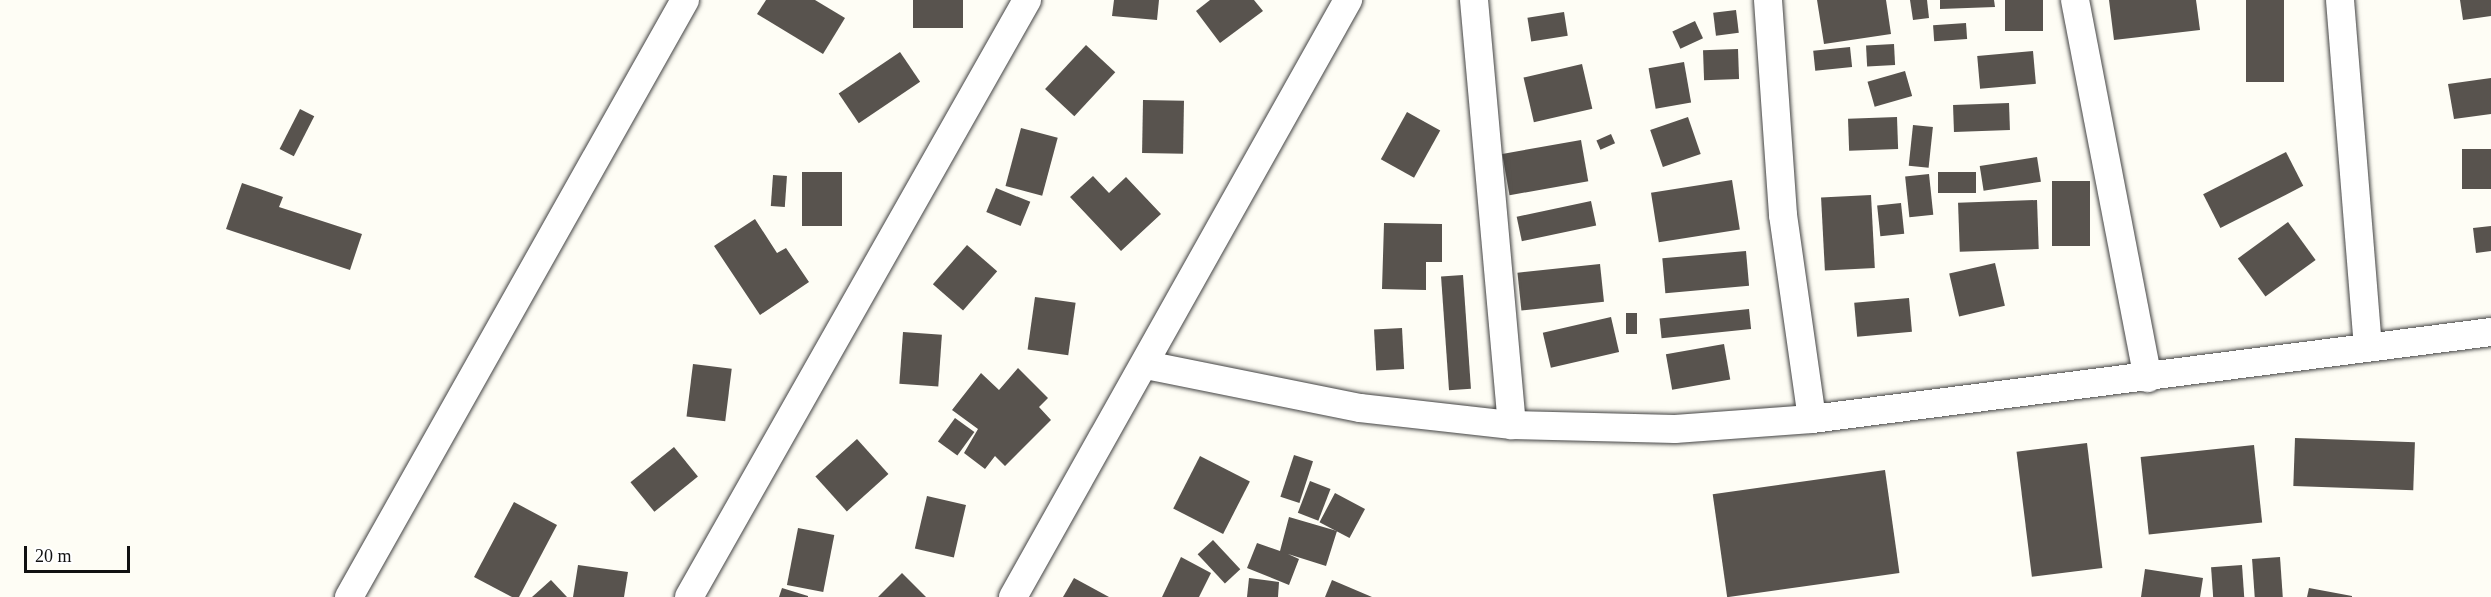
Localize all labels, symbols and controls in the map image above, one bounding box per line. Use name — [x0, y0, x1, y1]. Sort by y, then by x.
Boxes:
scale bar — [27, 534, 134, 572]
text: 20 m — [35, 546, 72, 566]

